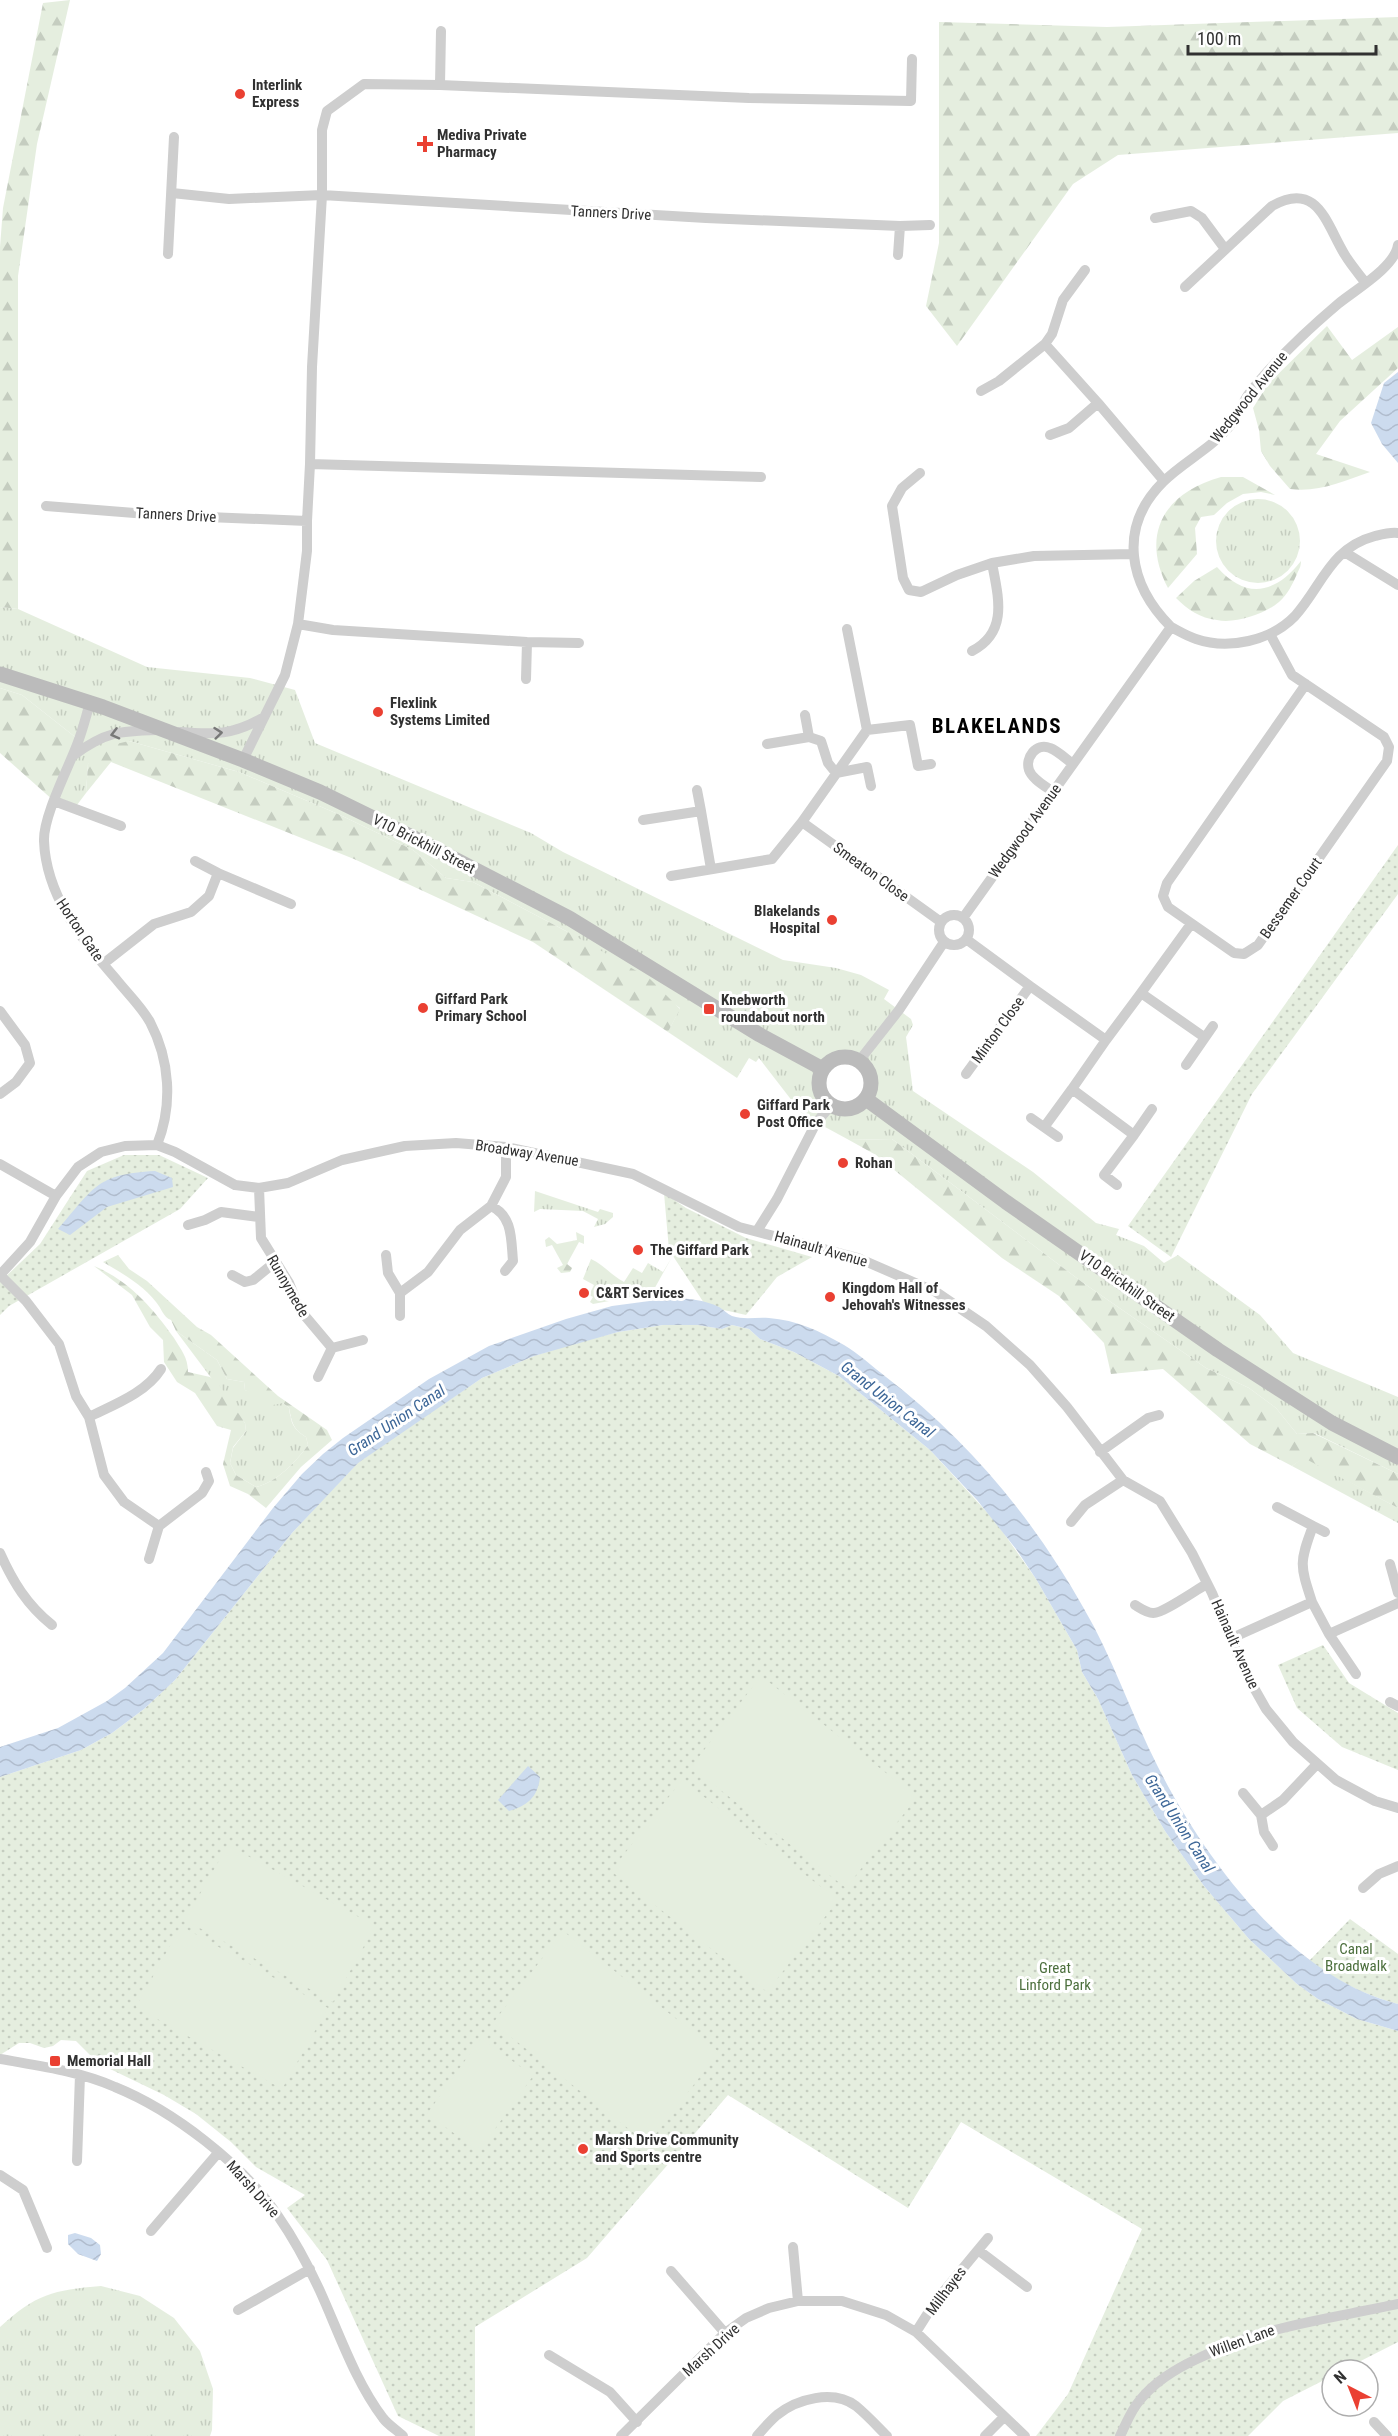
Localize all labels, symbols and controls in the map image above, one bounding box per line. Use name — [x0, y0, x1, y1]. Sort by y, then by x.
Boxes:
scale bar — [1188, 18, 1376, 56]
text: 100 m — [1197, 28, 1241, 49]
place label: Interlink Express — [252, 76, 303, 111]
marker: Interlink Express — [233, 87, 247, 101]
place label: Mediva Private Pharmacy — [437, 126, 527, 161]
marker: Mediva Private Pharmacy — [418, 137, 432, 151]
street label: Tanners Drive — [570, 202, 652, 224]
street label: Wedgwood Avenue — [1207, 348, 1291, 446]
street label: Tanners Drive — [135, 504, 217, 526]
place label: Flexlink Systems Limited — [390, 694, 490, 729]
marker: Flexlink Systems Limited — [371, 705, 385, 719]
district label: BLAKELANDS — [932, 714, 1062, 738]
one-way arrow — [110, 726, 120, 739]
one-way arrow — [213, 727, 222, 740]
street label: Wedgwood Avenue — [985, 780, 1065, 882]
street label: V10 Brickhill Street — [370, 810, 478, 878]
street label: Smeaton Close — [830, 839, 912, 905]
street label: Bessemer Court — [1256, 854, 1326, 942]
street label: Horton Gate — [52, 895, 108, 965]
place label: Blakelands Hospital — [754, 902, 820, 937]
marker: Blakelands Hospital — [825, 913, 839, 927]
place label: Giffard Park Primary School — [435, 990, 527, 1025]
place label: Knebworth roundabout north — [721, 991, 825, 1026]
street label: Minton Close — [968, 993, 1028, 1067]
marker: Giffard Park Primary School — [416, 1001, 430, 1015]
marker: Knebworth roundabout north — [702, 1002, 716, 1016]
place label: Giffard Park Post Office — [757, 1096, 831, 1131]
marker: Giffard Park Post Office — [738, 1107, 752, 1121]
street label: Broadway Avenue — [474, 1136, 580, 1170]
place label: Rohan — [855, 1154, 893, 1172]
marker: Rohan — [836, 1156, 850, 1170]
street label: Hainault Avenue — [772, 1227, 870, 1271]
place label: The Giffard Park — [650, 1241, 750, 1259]
marker: The Giffard Park — [631, 1243, 645, 1257]
street label: V10 Brickhill Street — [1076, 1246, 1178, 1326]
street label: Runnymede — [263, 1252, 313, 1320]
place label: Kingdom Hall of Jehovah's Witnesses — [842, 1279, 966, 1314]
place label: C&RT Services — [596, 1284, 684, 1302]
marker: C&RT Services — [577, 1286, 591, 1300]
marker: Kingdom Hall of Jehovah's Witnesses — [823, 1290, 837, 1304]
water label: Grand Union Canal — [837, 1357, 939, 1442]
water label: Grand Union Canal — [344, 1381, 449, 1460]
street label: Hainault Avenue — [1207, 1596, 1263, 1692]
water label: Grand Union Canal — [1141, 1771, 1219, 1876]
park label: Canal Broadwalk — [1325, 1940, 1387, 1975]
park label: Great Linford Park — [1019, 1959, 1091, 1994]
place label: Memorial Hall — [67, 2052, 151, 2070]
marker: Memorial Hall — [48, 2054, 62, 2068]
place label: Marsh Drive Community and Sports centre — [595, 2131, 739, 2166]
marker: Marsh Drive Community and Sports centre — [576, 2142, 590, 2156]
street label: Marsh Drive — [223, 2157, 283, 2221]
street label: Millhayes — [922, 2263, 970, 2319]
street label: Marsh Drive — [679, 2320, 743, 2380]
street label: Willen Lane — [1207, 2321, 1277, 2361]
north arrow — [1320, 2358, 1380, 2418]
text: N — [1330, 2367, 1350, 2388]

